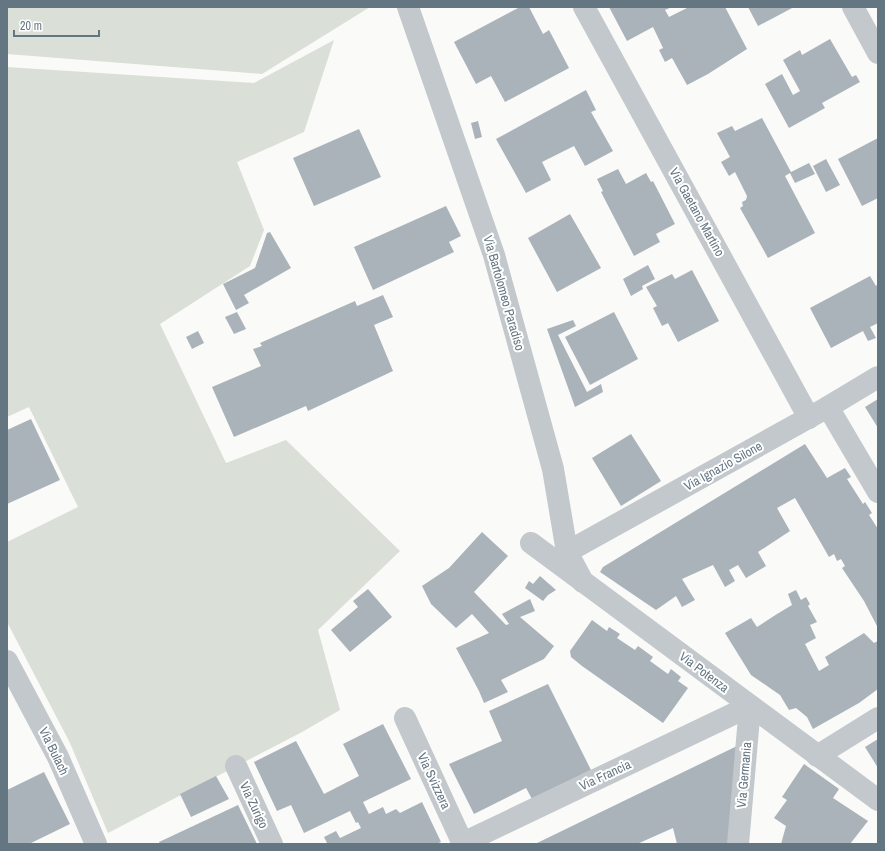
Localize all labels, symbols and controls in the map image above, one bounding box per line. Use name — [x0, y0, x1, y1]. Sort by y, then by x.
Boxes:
scale bar — [14, 12, 99, 38]
text: 20 m — [20, 18, 42, 34]
street label: Via Gaetano Martino — [666, 165, 728, 259]
street label: Via Bartolomeo Paradiso — [479, 233, 529, 353]
street label: Via Ignazio Silone — [681, 437, 765, 495]
street label: Via Potenza — [676, 648, 732, 696]
street label: Via Bulach — [35, 724, 73, 778]
street label: Via Germania — [733, 741, 755, 809]
street label: Via Svizzera — [414, 750, 454, 812]
street label: Via Francia — [577, 756, 634, 794]
street label: Via Zurigo — [236, 779, 272, 831]

